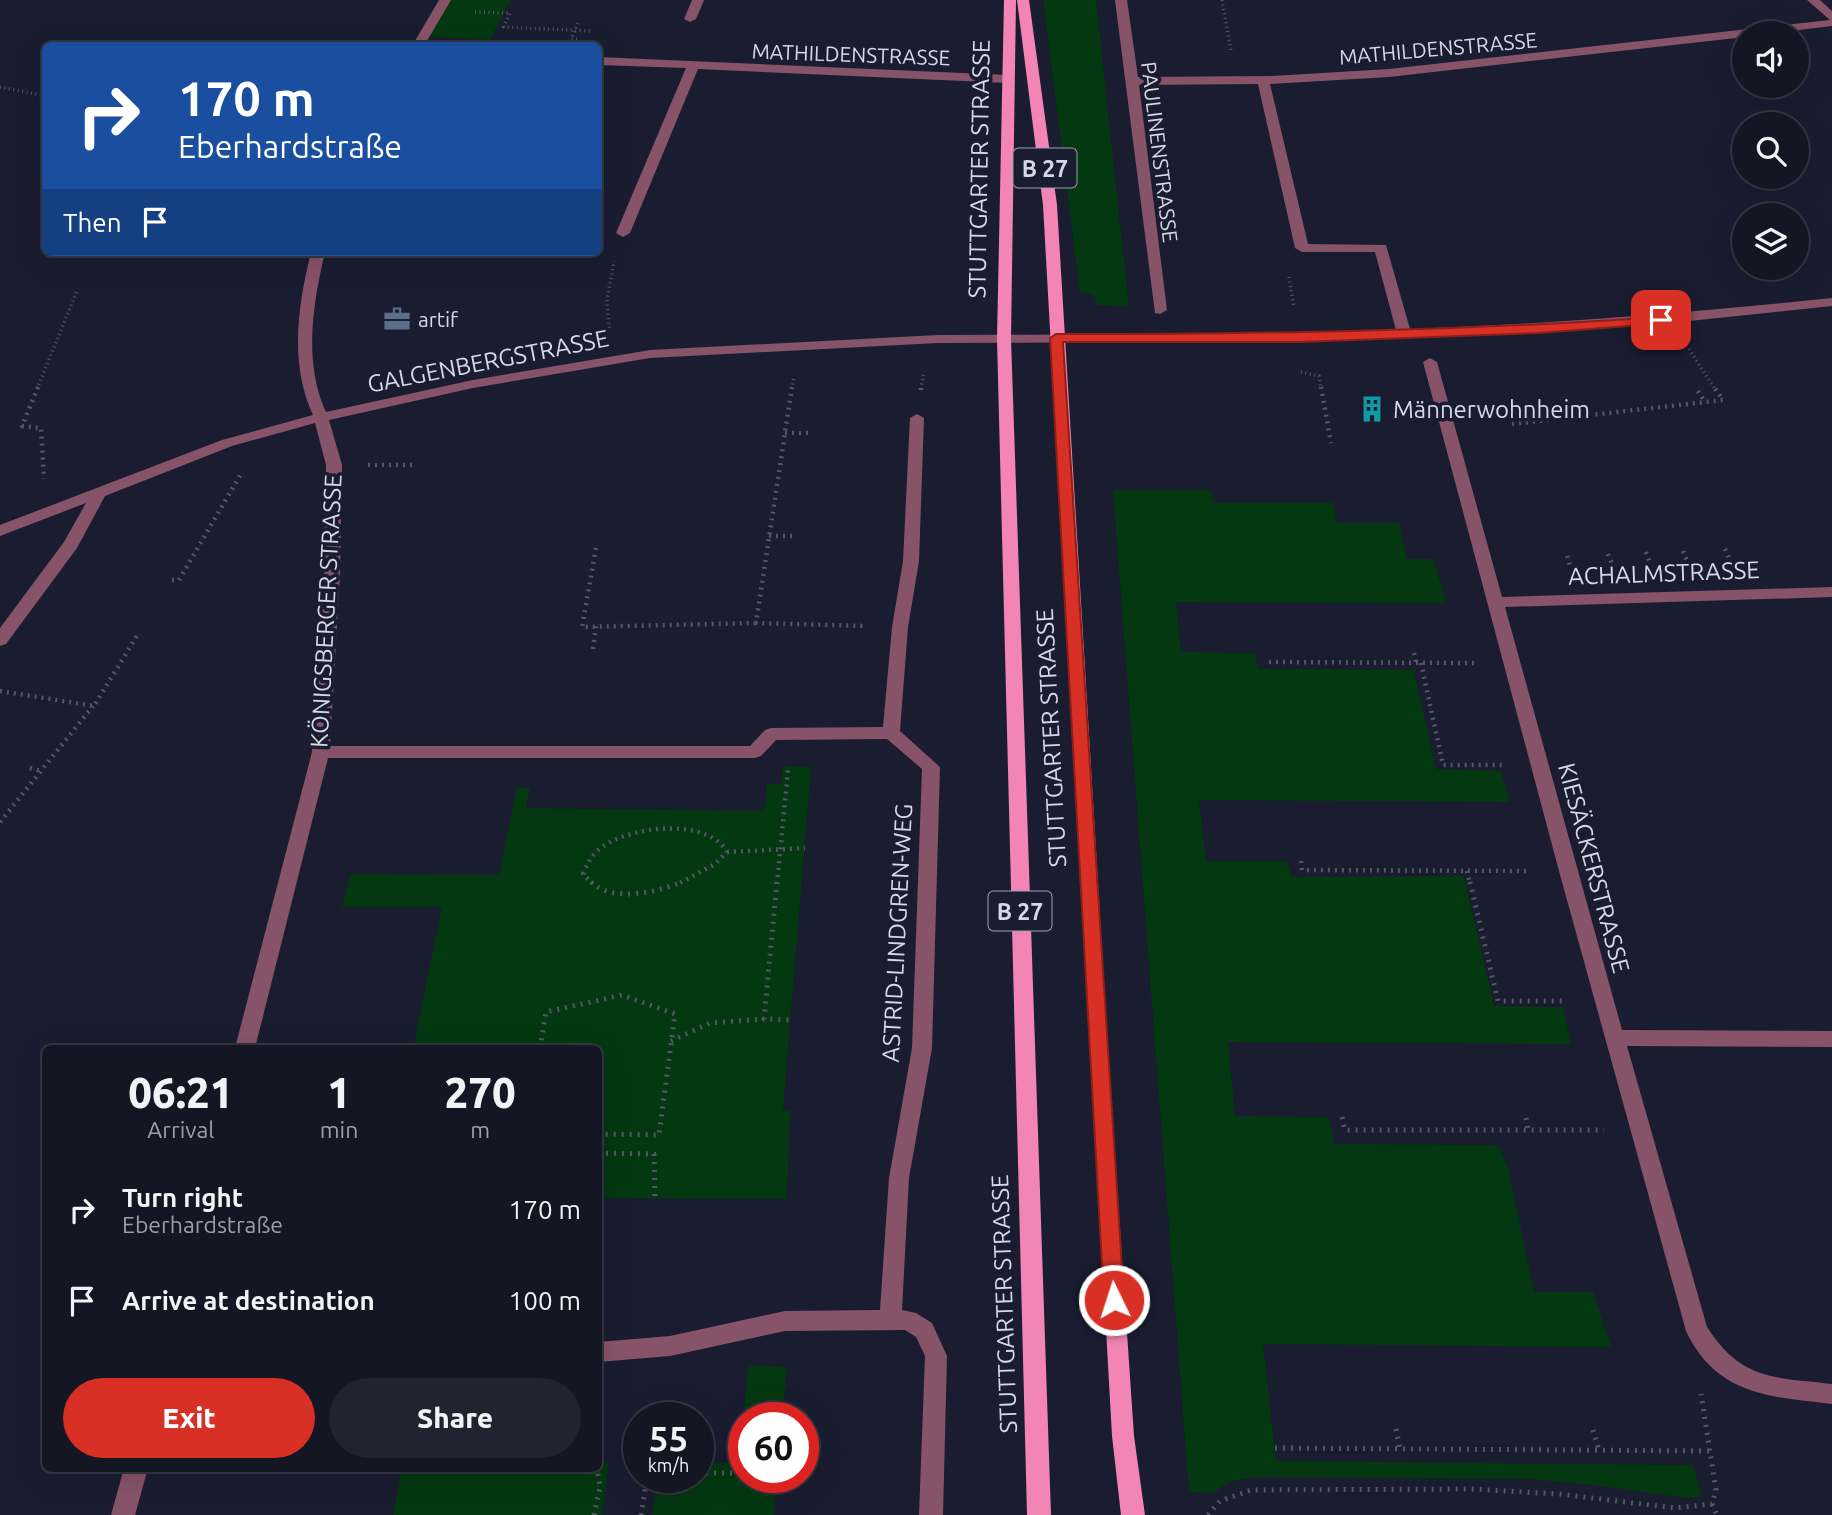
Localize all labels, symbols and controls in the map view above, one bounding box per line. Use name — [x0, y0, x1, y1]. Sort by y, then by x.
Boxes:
map controls — [1732, 21, 1809, 280]
button: sound — [1732, 21, 1809, 98]
street label: MATHILDENSTRASSE — [1338, 27, 1538, 69]
street label: MATHILDENSTRASSE — [751, 39, 951, 69]
street label: STUTTGARTER STRASSE — [963, 39, 995, 299]
street label: PAULINENSTRASSE — [1137, 60, 1183, 244]
icon: right — [63, 70, 154, 161]
text: 170 m — [178, 70, 315, 125]
button: search — [1732, 112, 1809, 189]
text: Eberhardstraße — [178, 128, 402, 164]
road number: B 27 — [1014, 148, 1076, 188]
icon: arrive — [136, 203, 174, 241]
button: layers — [1732, 203, 1809, 280]
text: Then — [63, 208, 122, 237]
pin — [1631, 290, 1691, 350]
icon: arrive — [1642, 301, 1680, 339]
office icon: artif — [382, 304, 412, 334]
place label: artif — [418, 307, 459, 331]
street label: GALGENBERGSTRASSE — [365, 324, 611, 398]
building icon: Männerwohnheim — [1357, 394, 1387, 424]
place label: Männerwohnheim — [1393, 396, 1590, 423]
street label: KÖNIGSBERGER STRASSE — [305, 474, 347, 748]
street label: ACHALMSTRASSE — [1568, 556, 1760, 590]
street label: STUTTGARTER STRASSE — [1031, 608, 1071, 868]
street label: KIESÄCKERSTRASSE — [1553, 760, 1635, 976]
street label: ASTRID-LINDGREN-WEG — [877, 803, 917, 1063]
road number: B 27 — [988, 891, 1052, 930]
text: 06:21 — [128, 1069, 233, 1116]
text: 1 — [327, 1069, 351, 1116]
text: 270 — [445, 1069, 516, 1116]
text: Arrival — [147, 1117, 214, 1142]
text: min — [320, 1117, 358, 1142]
text: m — [470, 1117, 490, 1142]
street label: STUTTGARTER STRASSE — [986, 1174, 1022, 1434]
text: Turn right — [122, 1183, 243, 1212]
icon: right — [63, 1191, 101, 1229]
text: 170 m — [509, 1195, 581, 1224]
text: Eberhardstraße — [122, 1212, 283, 1237]
position arrow — [1077, 1263, 1151, 1337]
icon: arrive — [63, 1282, 101, 1320]
text: Arrive at destination — [122, 1286, 375, 1315]
text: 100 m — [509, 1286, 581, 1315]
button: Exit — [63, 1378, 315, 1458]
button: Share — [329, 1378, 581, 1458]
speed limit sign: 60 — [728, 1402, 819, 1493]
text: 55 — [649, 1418, 688, 1458]
text: km/h — [648, 1455, 689, 1475]

